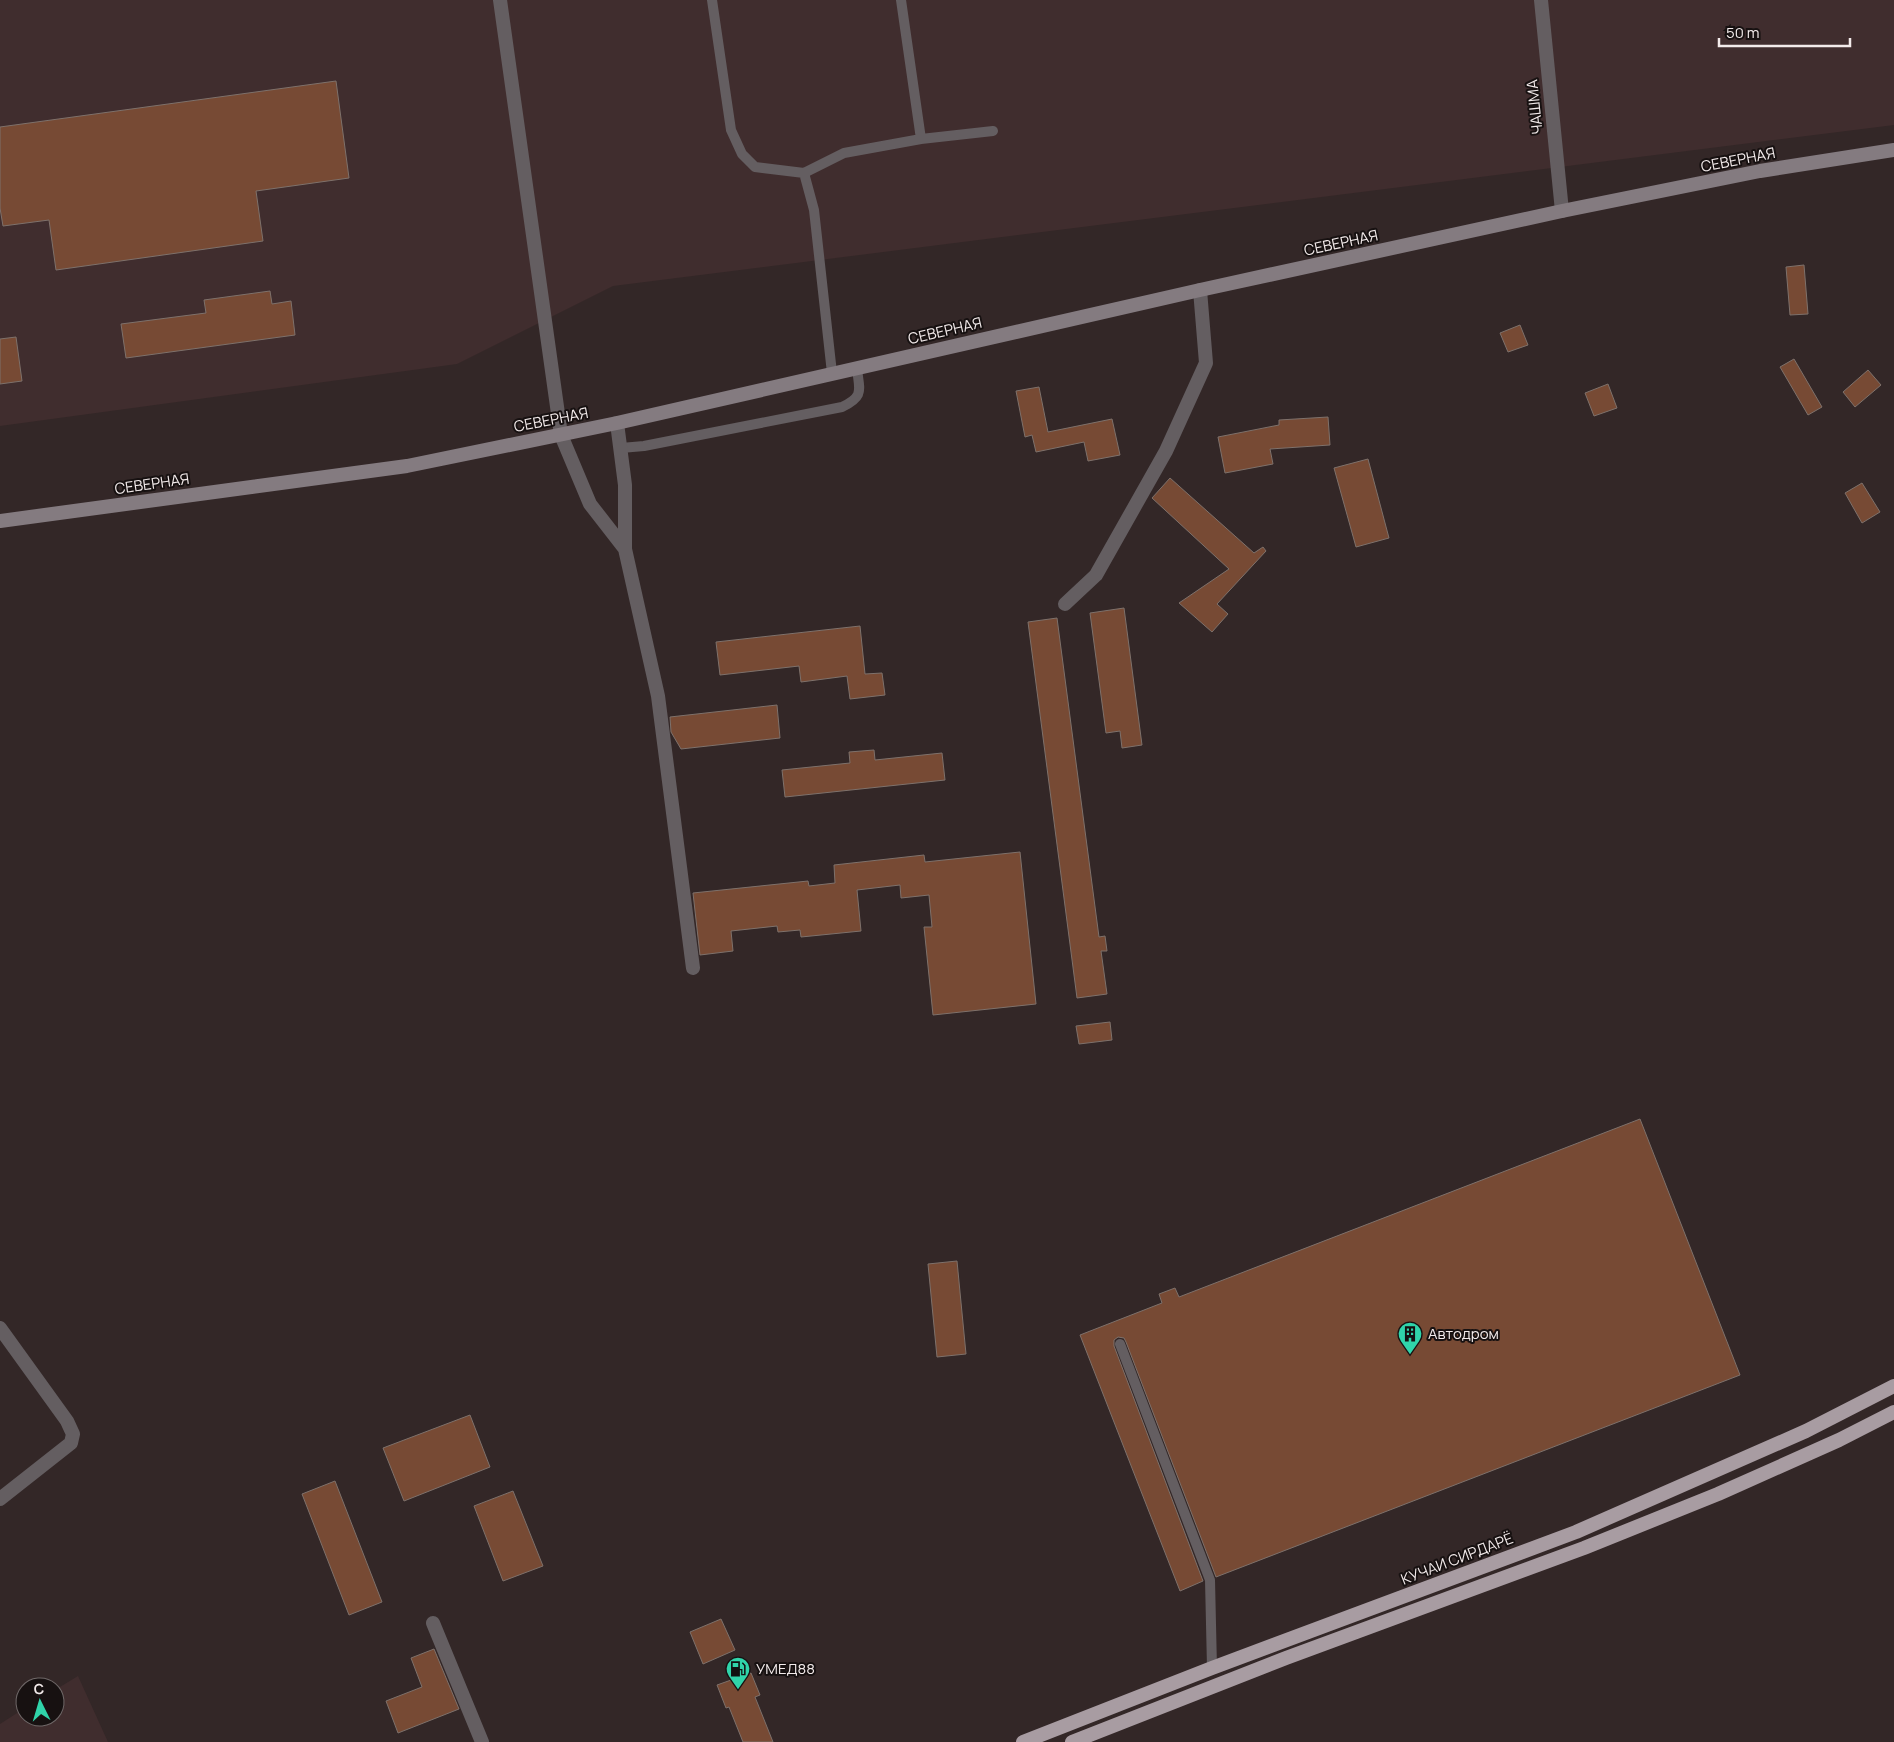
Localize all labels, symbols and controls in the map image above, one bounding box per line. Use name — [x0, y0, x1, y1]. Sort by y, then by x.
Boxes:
scale bar — [1719, 15, 1850, 47]
text: 50 m — [1726, 22, 1760, 43]
street label: ЧАШМА — [1521, 78, 1548, 135]
street label: СЕВЕРНАЯ — [1699, 142, 1777, 177]
street label: СЕВЕРНАЯ — [1302, 224, 1380, 261]
street label: СЕВЕРНАЯ — [906, 312, 984, 349]
street label: СЕВЕРНАЯ — [512, 402, 590, 437]
street label: СЕВЕРНАЯ — [113, 468, 191, 499]
building icon: Автодром — [1397, 1321, 1423, 1355]
place label: Автодром — [1428, 1323, 1499, 1344]
street label: КУЧАИ СИРДАРЁ — [1398, 1527, 1516, 1590]
fuel station icon: УМЕД88 — [725, 1656, 751, 1690]
place label: УМЕД88 — [756, 1658, 815, 1679]
north arrow — [15, 1677, 65, 1727]
text: С — [33, 1679, 45, 1698]

